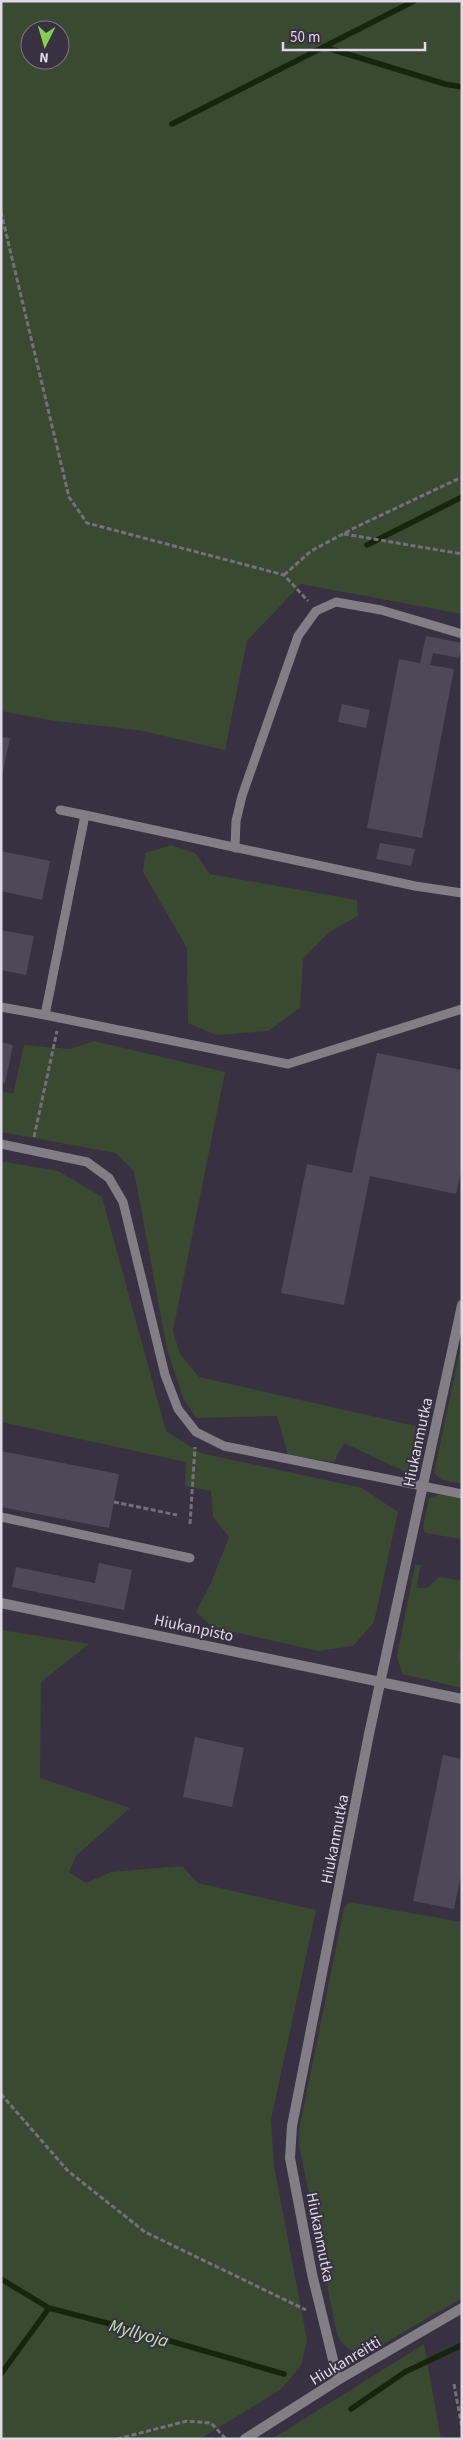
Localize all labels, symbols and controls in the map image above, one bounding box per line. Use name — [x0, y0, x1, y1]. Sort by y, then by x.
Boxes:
north arrow — [20, 20, 70, 70]
scale bar — [283, 20, 426, 52]
text: 50 m — [290, 27, 320, 48]
text: N — [38, 47, 49, 67]
street label: Hiukanmutka — [398, 1395, 438, 1489]
street label: Hiukanpisto — [152, 1609, 236, 1647]
street label: Hiukanmutka — [316, 1792, 354, 1886]
street label: Hiukanmutka — [301, 2190, 339, 2284]
water label: Myllyoja — [106, 2313, 172, 2354]
street label: Hiukanreitti — [306, 2331, 385, 2391]

